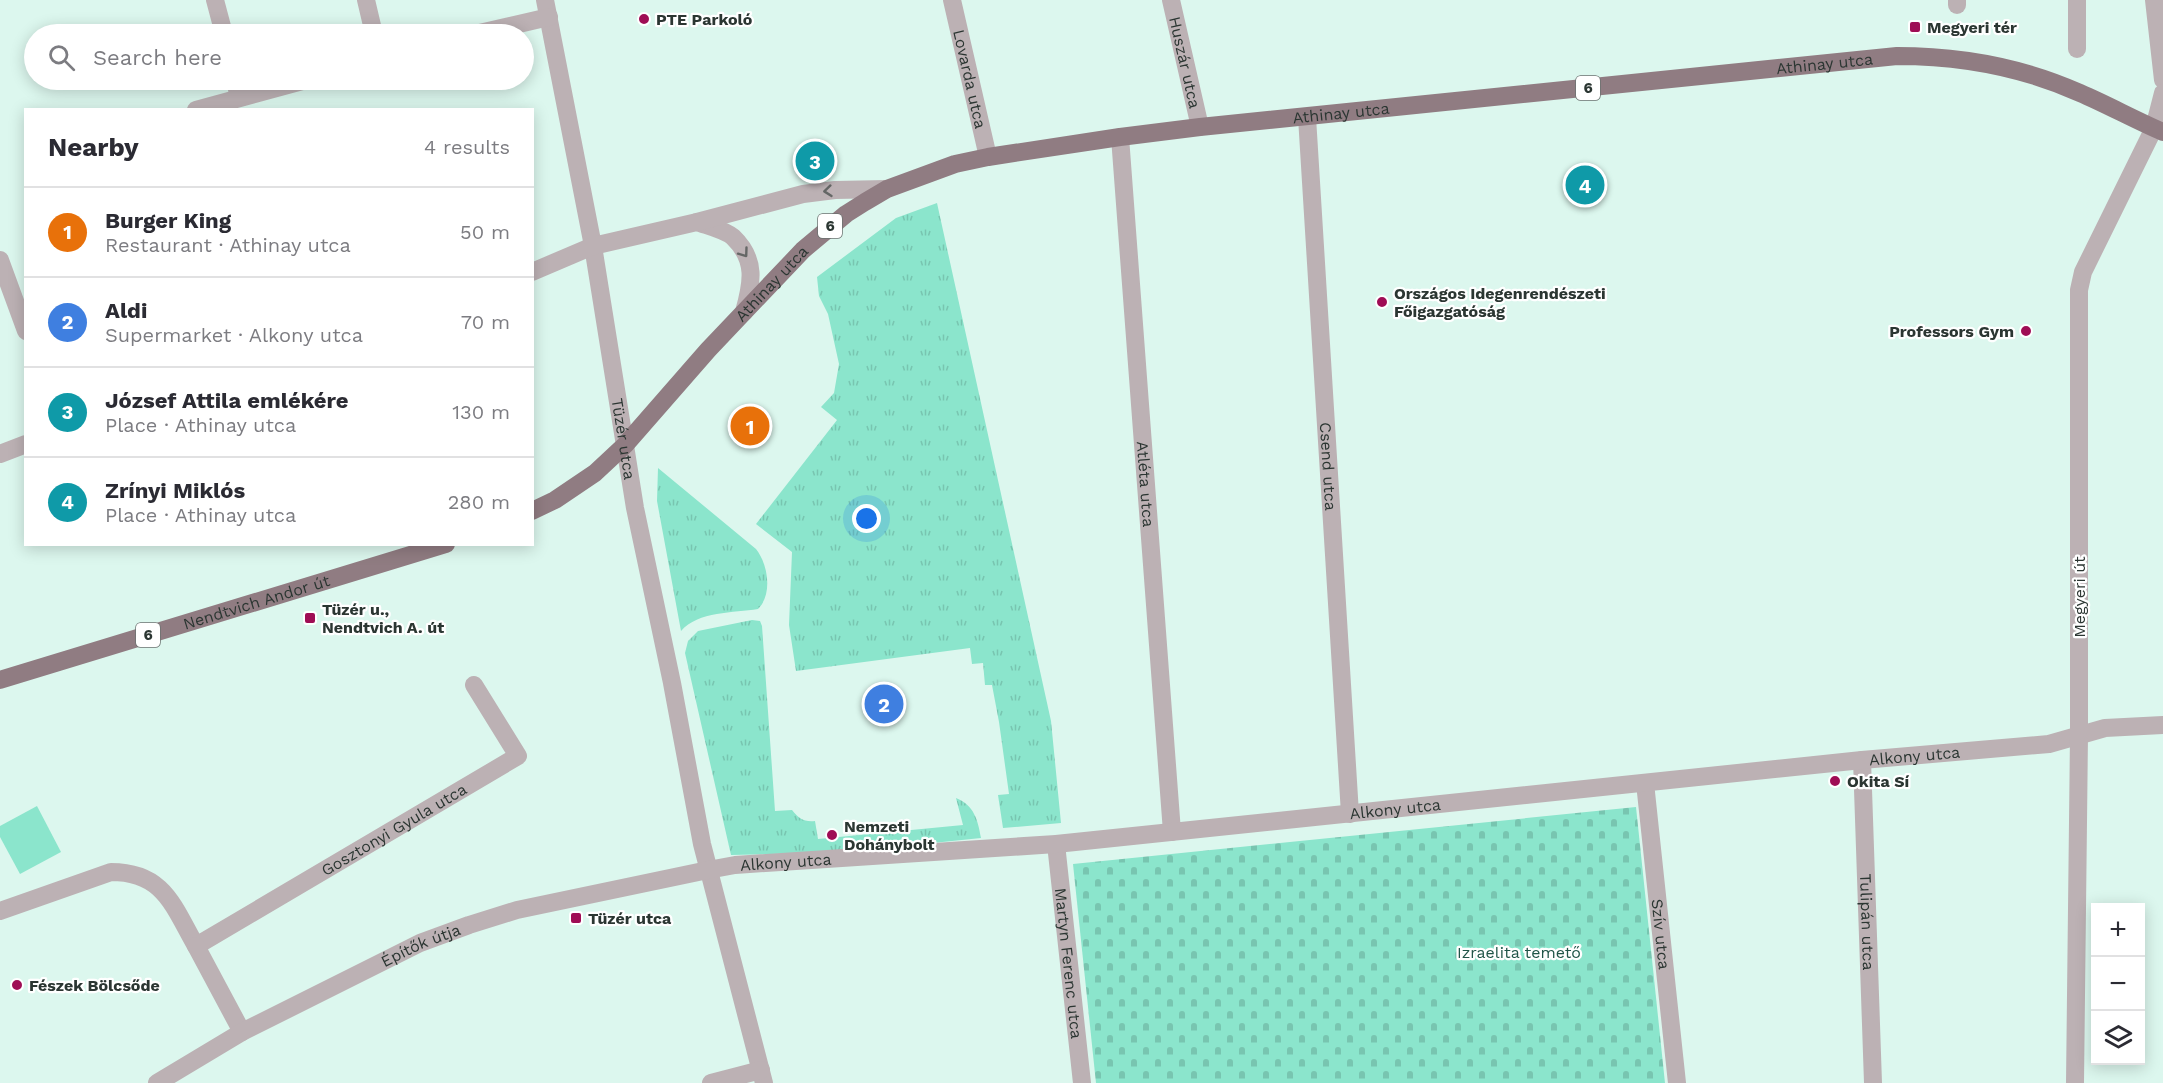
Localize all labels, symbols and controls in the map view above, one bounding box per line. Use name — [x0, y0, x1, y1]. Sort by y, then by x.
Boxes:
place label: PTE Parkoló — [656, 10, 753, 29]
marker: PTE Parkoló — [637, 12, 651, 26]
street label: Huszár utca — [1165, 15, 1204, 110]
place label: Megyeri tér — [1927, 18, 2017, 37]
marker: Megyeri tér — [1908, 20, 1922, 34]
search box — [24, 24, 534, 90]
street label: Lovarda utca — [949, 28, 990, 131]
icon: search — [45, 41, 78, 74]
text: Search here — [93, 45, 222, 70]
street label: Athinay utca — [1775, 50, 1874, 78]
road number: 6 — [1576, 76, 1600, 100]
street label: Athinay utca — [1292, 99, 1390, 128]
text: Nearby — [48, 132, 139, 162]
text: 4 results — [424, 135, 510, 159]
pin: 3 — [796, 138, 834, 184]
pin: 4 — [1566, 162, 1604, 207]
one-way arrow — [824, 184, 833, 197]
text: Burger King — [105, 208, 231, 233]
road number: 6 — [818, 214, 842, 238]
text: 1 — [63, 220, 72, 244]
text: 50 m — [460, 220, 510, 244]
text: Restaurant · Athinay utca — [105, 233, 351, 257]
street label: Athinay utca — [731, 242, 812, 325]
one-way arrow — [737, 247, 748, 258]
place label: Országos Idegenrendészeti Főigazgatóság — [1394, 284, 1606, 321]
marker: Országos Idegenrendészeti Főigazgatóság — [1375, 295, 1389, 309]
text: Aldi — [105, 298, 147, 323]
text: 2 — [62, 310, 73, 334]
text: 70 m — [461, 310, 510, 334]
place label: Professors Gym — [1889, 322, 2014, 341]
text: Supermarket · Alkony utca — [105, 323, 363, 347]
marker: Professors Gym — [2019, 324, 2033, 338]
text: József Attila emlékére — [105, 388, 349, 413]
street label: Tüzér utca — [608, 397, 639, 481]
text: 3 — [62, 400, 73, 424]
text: 130 m — [452, 400, 510, 424]
pin: 1 — [730, 404, 770, 448]
text: Place · Athinay utca — [105, 413, 296, 437]
street label: Csend utca — [1316, 422, 1340, 511]
street label: Atléta utca — [1133, 440, 1158, 528]
text: Zrínyi Miklós — [105, 478, 245, 503]
text: 4 — [61, 490, 74, 514]
text: 280 m — [448, 490, 510, 514]
text: Place · Athinay utca — [105, 503, 296, 527]
your location — [852, 504, 881, 533]
street label: Megyeri út — [2070, 556, 2089, 638]
street label: Nendtvich Andor út — [181, 571, 332, 634]
place label: Tüzér u., Nendtvich A. út — [322, 600, 444, 637]
marker: Tüzér u., Nendtvich A. út — [303, 611, 317, 625]
road number: 6 — [136, 623, 160, 647]
pin: 2 — [864, 682, 904, 726]
street label: Alkony utca — [1868, 743, 1961, 769]
place label: Okita Sí — [1847, 772, 1909, 791]
marker: Okita Sí — [1828, 774, 1842, 788]
street label: Gosztonyi Gyula utca — [318, 780, 470, 880]
street label: Alkony utca — [1349, 795, 1442, 823]
place label: Nemzeti Dohánybolt — [844, 817, 934, 854]
marker: Nemzeti Dohánybolt — [825, 828, 839, 842]
street label: Alkony utca — [739, 850, 832, 875]
street label: Tulipán utca — [1856, 873, 1878, 971]
street label: Martyn Ferenc utca — [1051, 887, 1086, 1040]
street label: Szív utca — [1647, 898, 1674, 971]
map controls — [2091, 903, 2145, 1065]
button: + — [2091, 903, 2145, 957]
place label: Tüzér utca — [588, 909, 672, 928]
marker: Tüzér utca — [569, 911, 583, 925]
street label: Építők útja — [378, 920, 463, 971]
park label: Izraelita temető — [1457, 943, 1581, 962]
button: − — [2091, 957, 2145, 1011]
place label: Fészek Bölcsőde — [29, 976, 160, 995]
marker: Fészek Bölcsőde — [10, 978, 24, 992]
button: layers — [2091, 1011, 2145, 1065]

